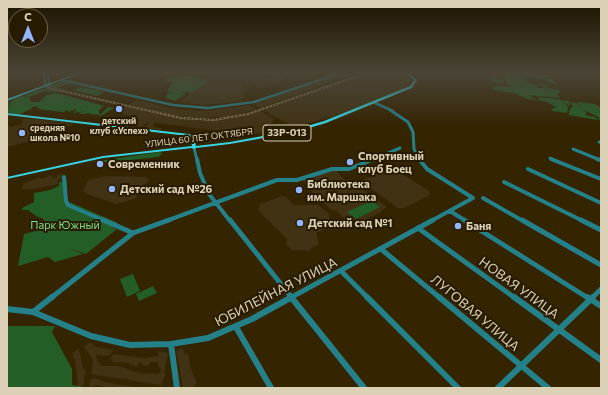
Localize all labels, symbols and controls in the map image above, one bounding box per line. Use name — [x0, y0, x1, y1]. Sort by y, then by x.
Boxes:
north arrow — [8, 8, 48, 48]
text: С — [24, 10, 32, 23]
marker: детский клуб «Успех» — [114, 104, 124, 114]
place label: детский клуб «Успех» — [90, 116, 148, 137]
place label: средняя школа №10 — [30, 123, 80, 144]
road number: 33Р-013 — [263, 125, 311, 141]
street label: УЛИЦА 60 ЛЕТ ОКТЯБРЯ — [144, 126, 254, 150]
marker: средняя школа №10 — [17, 128, 27, 138]
place label: Спортивный клуб Боец — [358, 149, 424, 175]
place label: Современник — [108, 157, 180, 171]
marker: Спортивный клуб Боец — [345, 157, 355, 167]
marker: Современник — [95, 159, 105, 169]
place label: Библиотека им. Маршака — [307, 177, 376, 203]
place label: Детский сад №26 — [120, 182, 212, 196]
marker: Детский сад №26 — [107, 184, 117, 194]
marker: Библиотека им. Маршака — [294, 185, 304, 195]
place label: Детский сад №1 — [308, 216, 392, 230]
park label: Парк Южный — [30, 218, 100, 232]
marker: Детский сад №1 — [295, 218, 305, 228]
place label: Баня — [466, 219, 491, 233]
marker: Баня — [453, 221, 463, 231]
street label: ЮБИЛЕЙНАЯ УЛИЦА — [212, 254, 340, 330]
street label: НОВАЯ УЛИЦА — [476, 254, 562, 322]
street label: ЛУГОВАЯ УЛИЦА — [428, 271, 522, 355]

